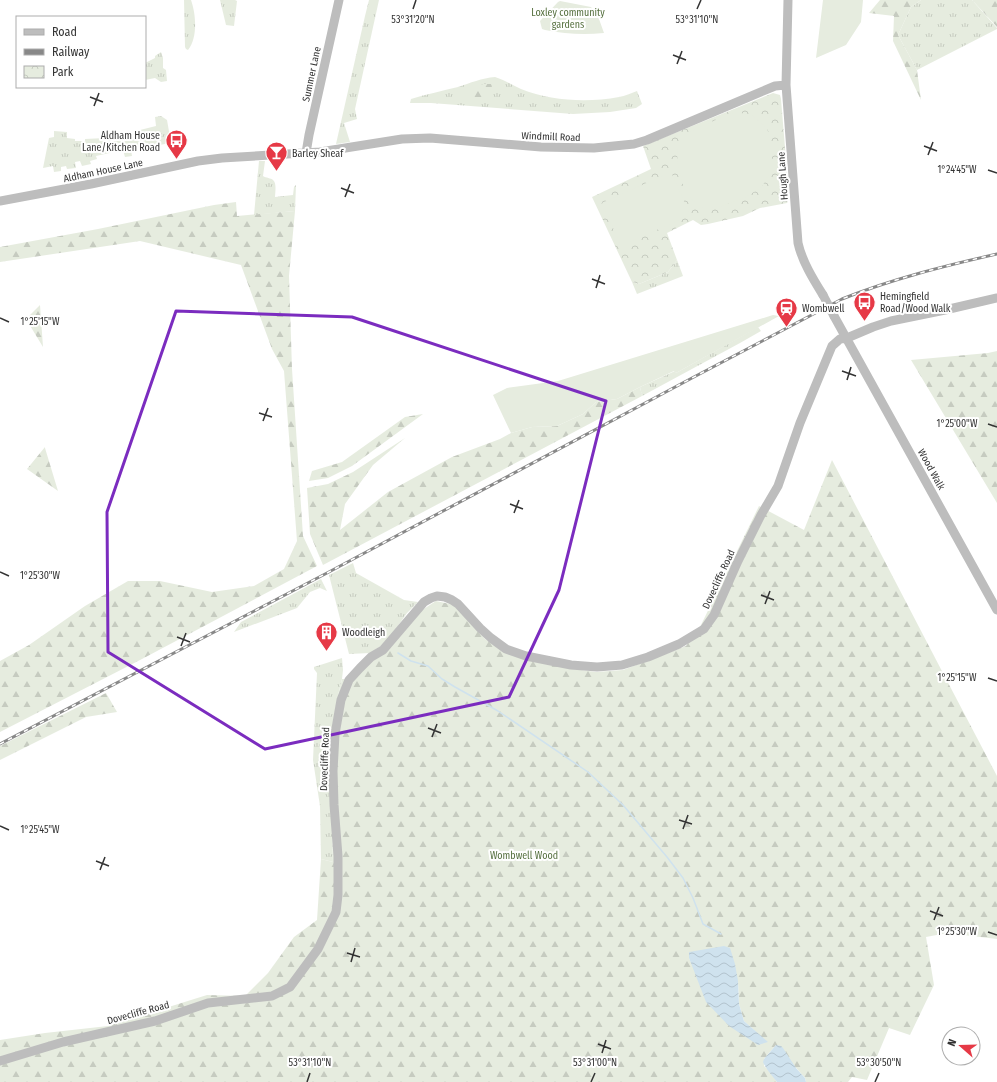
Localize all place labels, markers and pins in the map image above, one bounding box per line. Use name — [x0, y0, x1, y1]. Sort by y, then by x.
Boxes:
bus stop icon: Aldham House Lane/Kitchen Road — [163, 128, 189, 161]
place label: Aldham House Lane/Kitchen Road — [82, 130, 160, 154]
bar icon: Barley Sheaf — [264, 140, 290, 173]
place label: Barley Sheaf — [292, 148, 344, 160]
bus stop icon: Hemingfield Road/Wood Walk — [851, 289, 877, 322]
place label: Hemingfield Road/Wood Walk — [880, 291, 951, 315]
station icon: Wombwell — [773, 295, 799, 328]
place label: Wombwell — [802, 303, 845, 315]
building icon: Woodleigh — [314, 619, 340, 652]
place label: Woodleigh — [342, 627, 385, 639]

